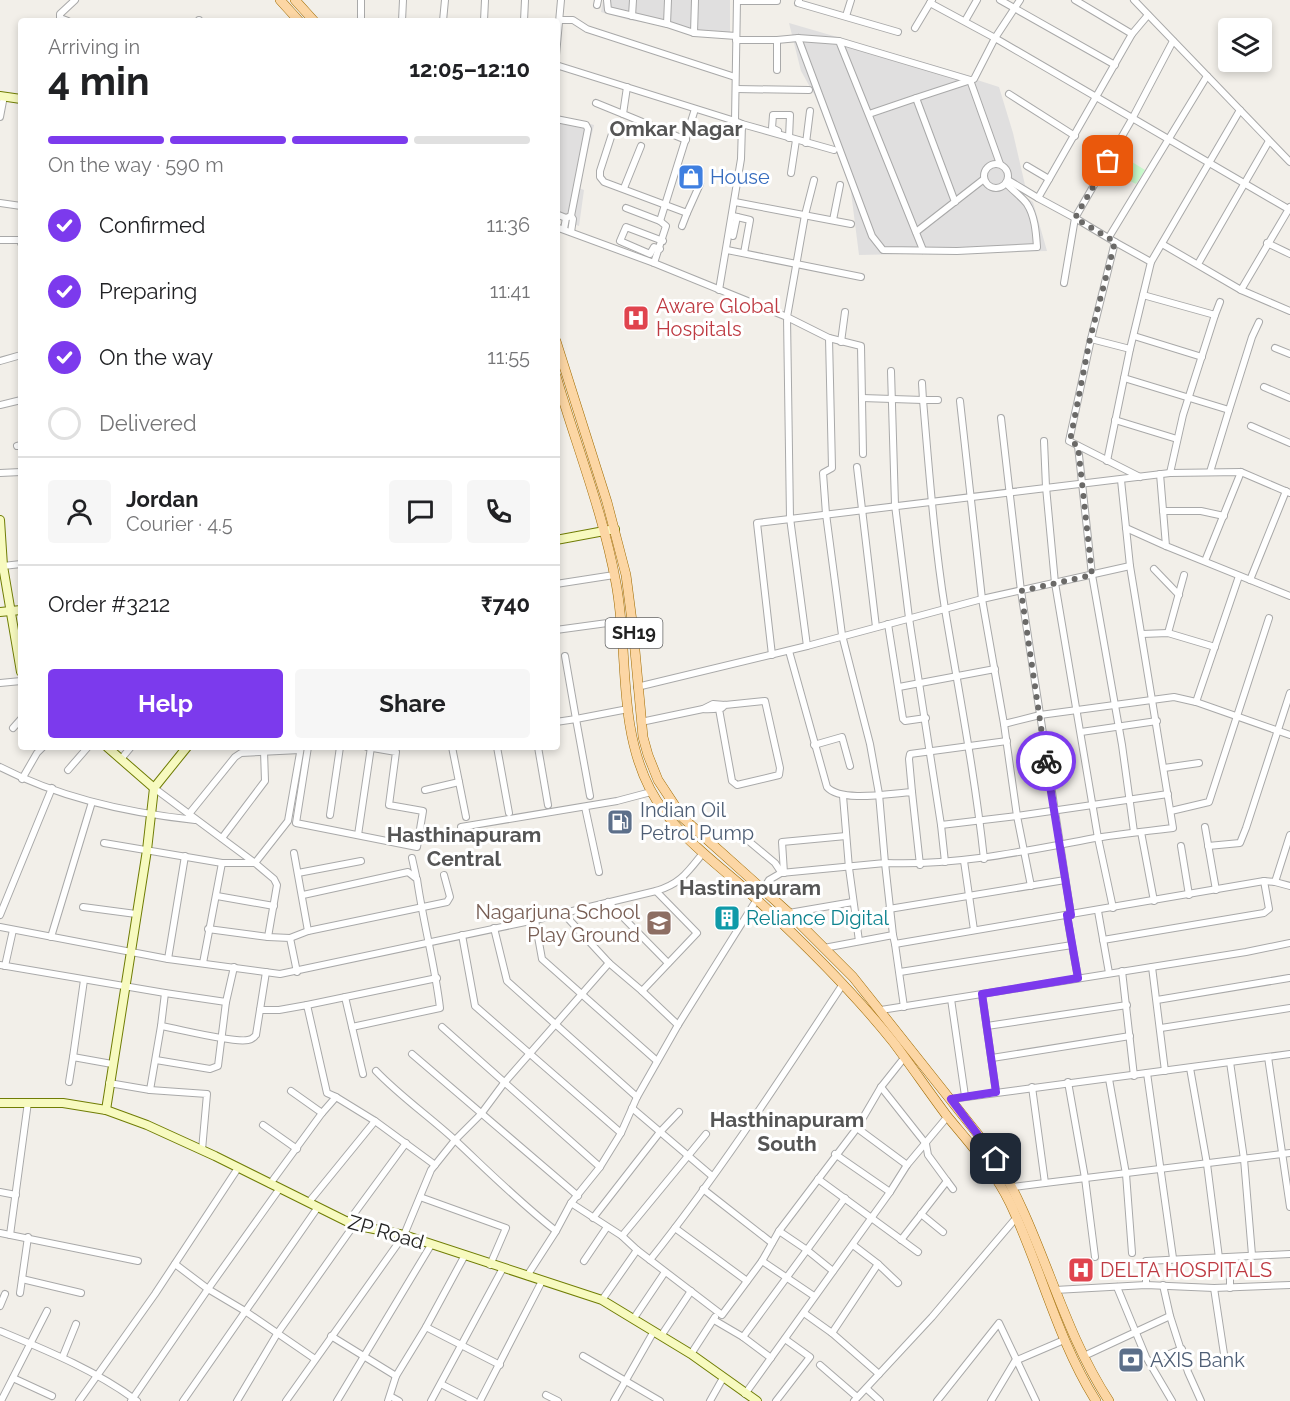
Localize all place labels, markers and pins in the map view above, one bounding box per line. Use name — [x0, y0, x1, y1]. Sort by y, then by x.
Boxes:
pin — [1082, 135, 1133, 186]
shop icon: House — [676, 162, 706, 192]
place label: House — [710, 165, 770, 189]
place label: Aware Global Hospitals — [656, 294, 780, 341]
hospital icon: Aware Global Hospitals — [621, 303, 651, 333]
place label: Indian Oil Petrol Pump — [640, 798, 754, 845]
fuel station icon: Indian Oil Petrol Pump — [605, 807, 635, 837]
place label: Nagarjuna School Play Ground — [475, 900, 641, 947]
building icon: Reliance Digital — [712, 903, 742, 933]
place label: Reliance Digital — [746, 906, 890, 930]
school or university icon: Nagarjuna School Play Ground — [644, 908, 674, 938]
pin — [970, 1133, 1021, 1184]
hospital icon: DELTA HOSPITALS — [1066, 1255, 1096, 1285]
place label: DELTA HOSPITALS — [1100, 1258, 1272, 1282]
bank icon: AXIS Bank — [1116, 1345, 1146, 1375]
place label: AXIS Bank — [1150, 1348, 1245, 1372]

